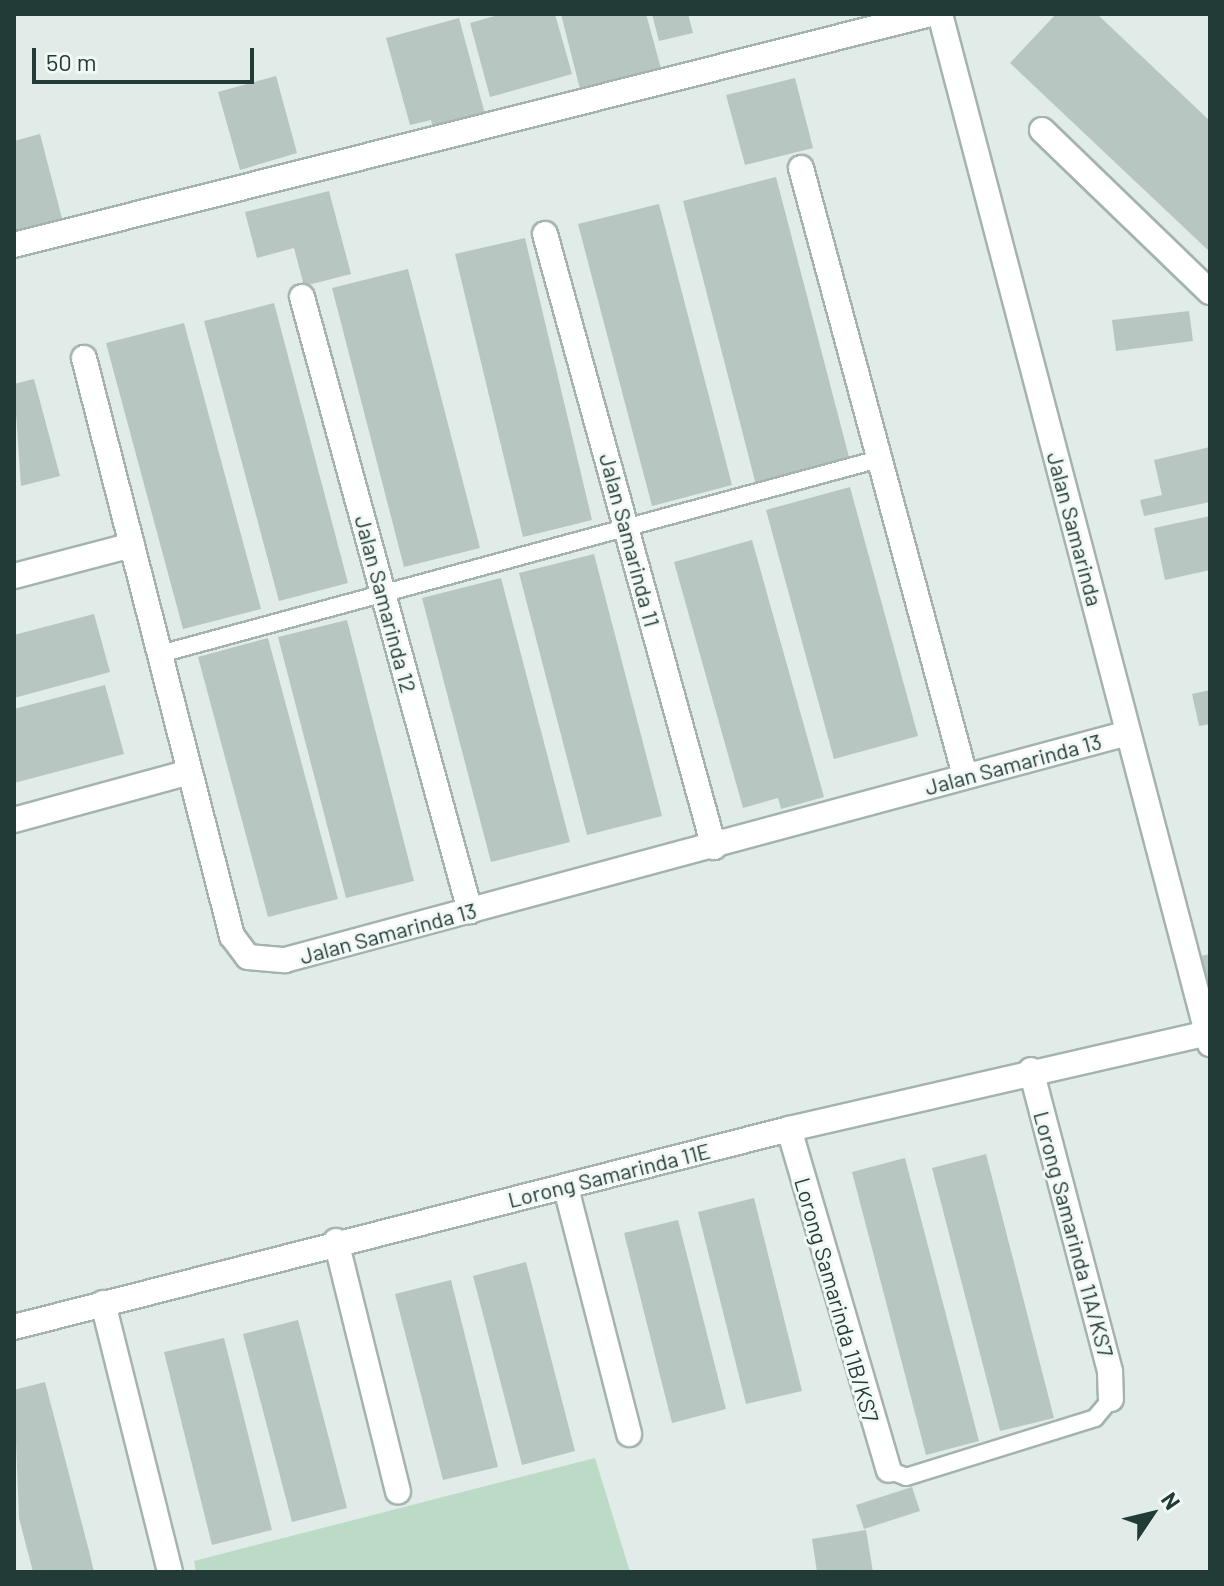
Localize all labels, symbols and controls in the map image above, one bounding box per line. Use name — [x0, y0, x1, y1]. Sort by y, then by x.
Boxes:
scale bar — [36, 32, 258, 82]
text: 50 m — [46, 47, 97, 76]
street label: Jalan Samarinda — [1042, 449, 1108, 609]
street label: Jalan Samarinda 11 — [594, 450, 666, 630]
street label: Jalan Samarinda 12 — [350, 512, 422, 696]
street label: Jalan Samarinda 13 — [922, 728, 1104, 800]
street label: Jalan Samarinda 13 — [297, 897, 479, 969]
street label: Lorong Samarinda 11A/KS7 — [1028, 1108, 1120, 1360]
street label: Lorong Samarinda 11E — [505, 1137, 713, 1213]
street label: Lorong Samarinda 11B/KS7 — [789, 1175, 885, 1425]
north arrow — [1112, 1474, 1192, 1554]
text: N — [1157, 1487, 1187, 1514]

